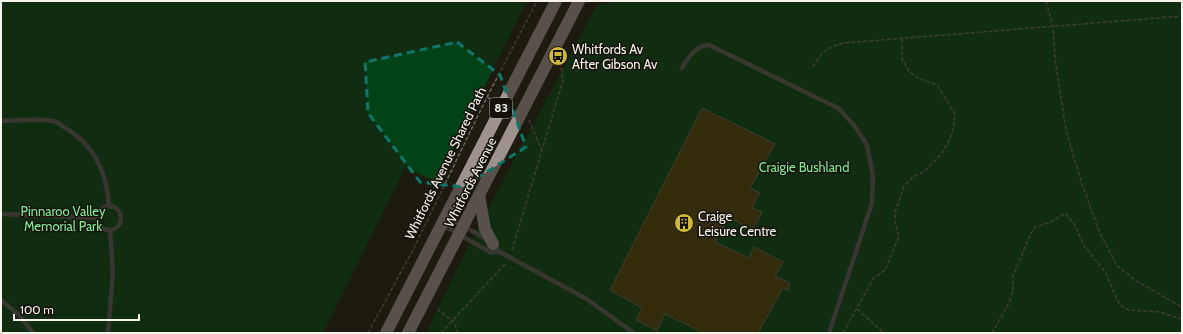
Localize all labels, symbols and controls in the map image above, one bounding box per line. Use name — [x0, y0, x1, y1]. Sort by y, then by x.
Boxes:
place label: Whitfords Av After Gibson Av — [572, 41, 658, 72]
bus stop icon: Whitfords Av After Gibson Av — [547, 45, 569, 67]
street label: Whitfords Avenue Shared Path — [401, 84, 489, 242]
road number: 83 — [490, 98, 512, 118]
street label: Whitfords Avenue — [441, 135, 499, 229]
park label: Craigie Bushland — [759, 159, 849, 175]
park label: Pinnaroo Valley Memorial Park — [21, 203, 106, 234]
place label: Craige Leisure Centre — [698, 208, 776, 239]
building icon: Craige Leisure Centre — [673, 212, 695, 234]
scale bar — [14, 296, 139, 322]
text: 100 m — [20, 302, 54, 317]

